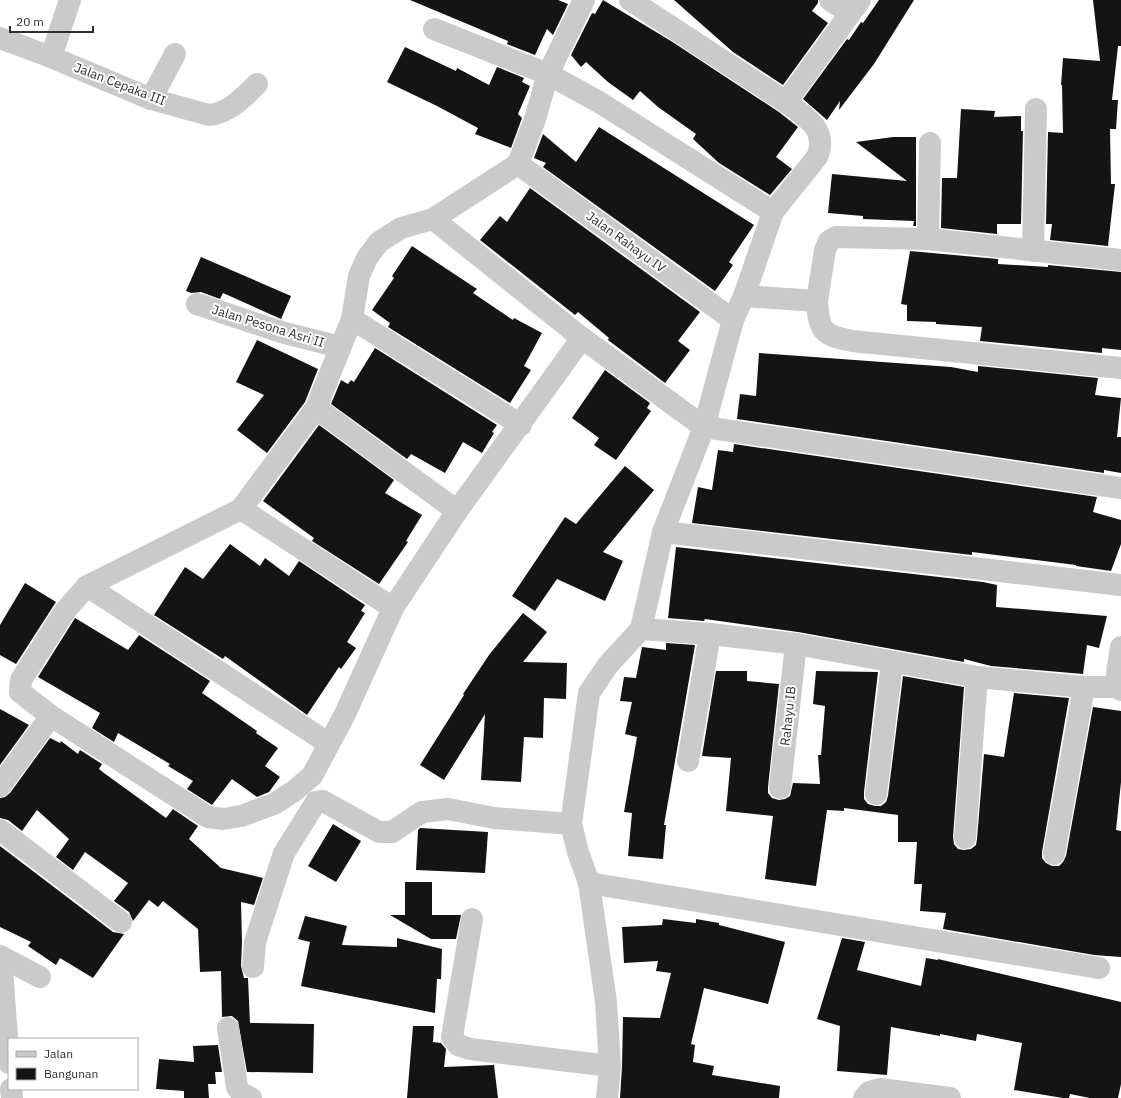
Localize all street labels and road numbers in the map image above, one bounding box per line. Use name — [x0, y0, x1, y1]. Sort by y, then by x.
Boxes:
street label: Jalan Cepaka III — [72, 59, 168, 109]
street label: Jalan Rahayu IV — [583, 208, 669, 277]
street label: Jalan Pesona Asri II — [210, 301, 326, 351]
street label: Rahayu IB — [776, 685, 800, 747]

